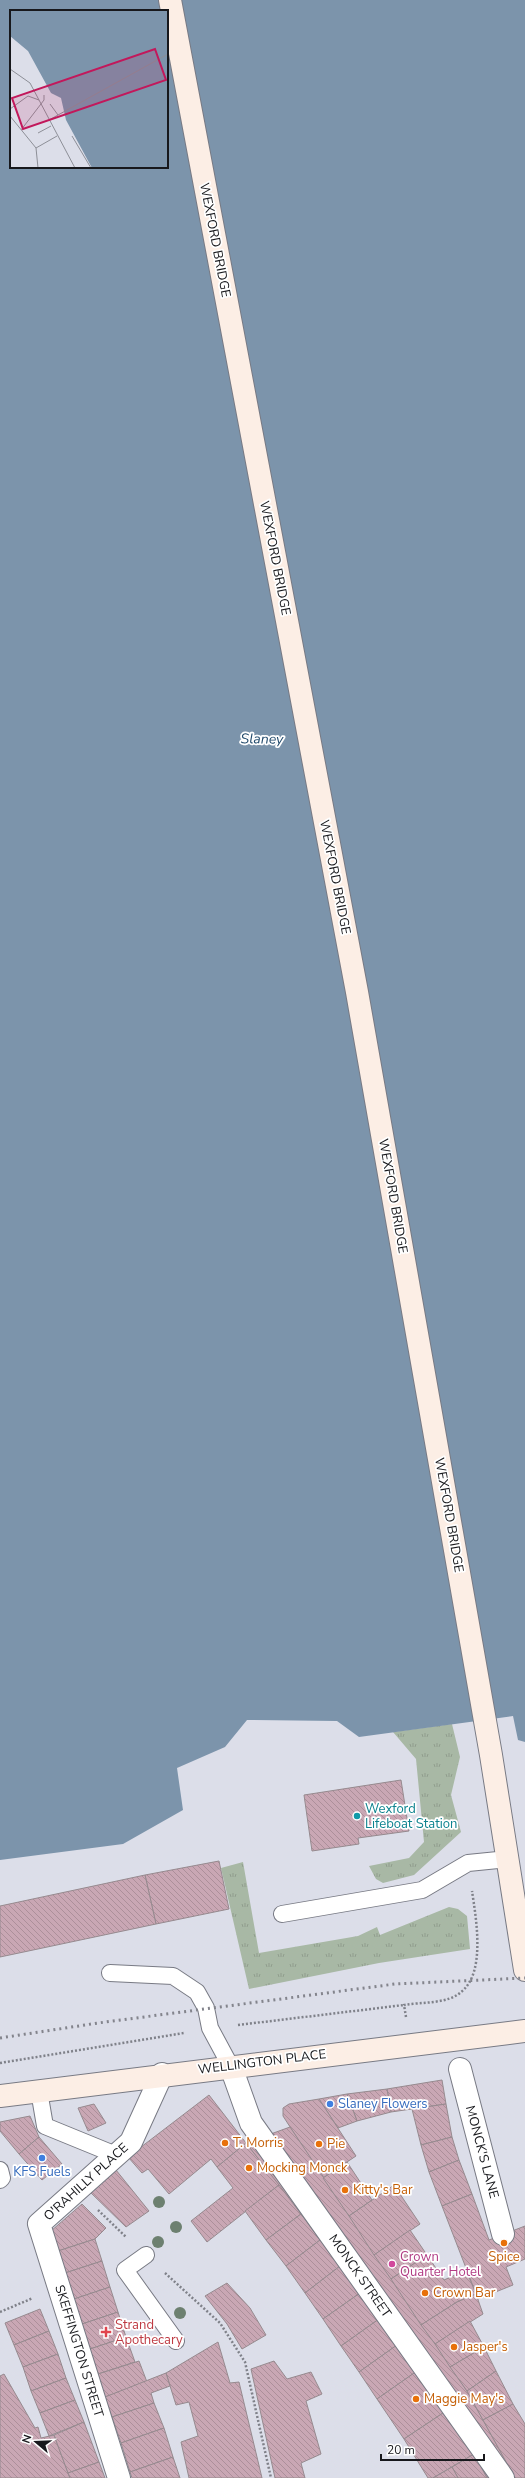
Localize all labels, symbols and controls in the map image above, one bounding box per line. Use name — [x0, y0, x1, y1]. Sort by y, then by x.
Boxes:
inset map — [10, 10, 168, 168]
street label: WEXFORD BRIDGE — [195, 181, 235, 299]
street label: WEXFORD BRIDGE — [255, 499, 295, 617]
water label: Slaney — [240, 729, 284, 749]
street label: WEXFORD BRIDGE — [315, 818, 355, 936]
street label: WEXFORD BRIDGE — [374, 1137, 412, 1255]
street label: WEXFORD BRIDGE — [430, 1456, 468, 1574]
place label: Wexford Lifeboat Station — [365, 1800, 457, 1833]
marker: Wexford Lifeboat Station — [352, 1811, 362, 1821]
street label: WELLINGTON PLACE — [197, 2045, 327, 2079]
place label: Slaney Flowers — [338, 2095, 428, 2113]
marker: Slaney Flowers — [325, 2099, 335, 2109]
street label: MONCK'S LANE — [461, 2104, 503, 2200]
place label: T. Morris — [233, 2134, 283, 2152]
place label: Pie — [327, 2135, 345, 2153]
marker: T. Morris — [220, 2138, 230, 2148]
street label: O'RAHILLY PLACE — [40, 2139, 132, 2225]
marker: Pie — [314, 2139, 324, 2149]
marker: KFS Fuels — [37, 2153, 47, 2163]
place label: Mocking Monck — [257, 2159, 348, 2177]
place label: KFS Fuels — [13, 2163, 71, 2181]
marker: Mocking Monck — [244, 2163, 254, 2173]
place label: Kitty's Bar — [353, 2181, 413, 2199]
marker: Kitty's Bar — [340, 2185, 350, 2195]
street label: MONCK STREET — [325, 2231, 396, 2321]
marker: Spice — [499, 2238, 509, 2248]
place label: Crown Quarter Hotel — [400, 2248, 481, 2281]
place label: Spice — [488, 2248, 520, 2266]
marker: Crown Quarter Hotel — [387, 2259, 397, 2269]
street label: SKEFFINGTON STREET — [50, 2283, 108, 2420]
place label: Crown Bar — [433, 2284, 496, 2302]
marker: Crown Bar — [420, 2288, 430, 2298]
place label: Strand Apothecary — [115, 2316, 183, 2349]
marker: Strand Apothecary — [100, 2326, 112, 2338]
place label: Jasper's — [461, 2338, 508, 2356]
marker: Jasper's — [449, 2342, 459, 2352]
place label: Maggie May's — [424, 2390, 504, 2408]
marker: Maggie May's — [411, 2394, 421, 2404]
north arrow — [16, 2422, 56, 2462]
text: N — [19, 2433, 35, 2445]
scale bar — [381, 2436, 484, 2462]
text: 20 m — [387, 2442, 415, 2458]

